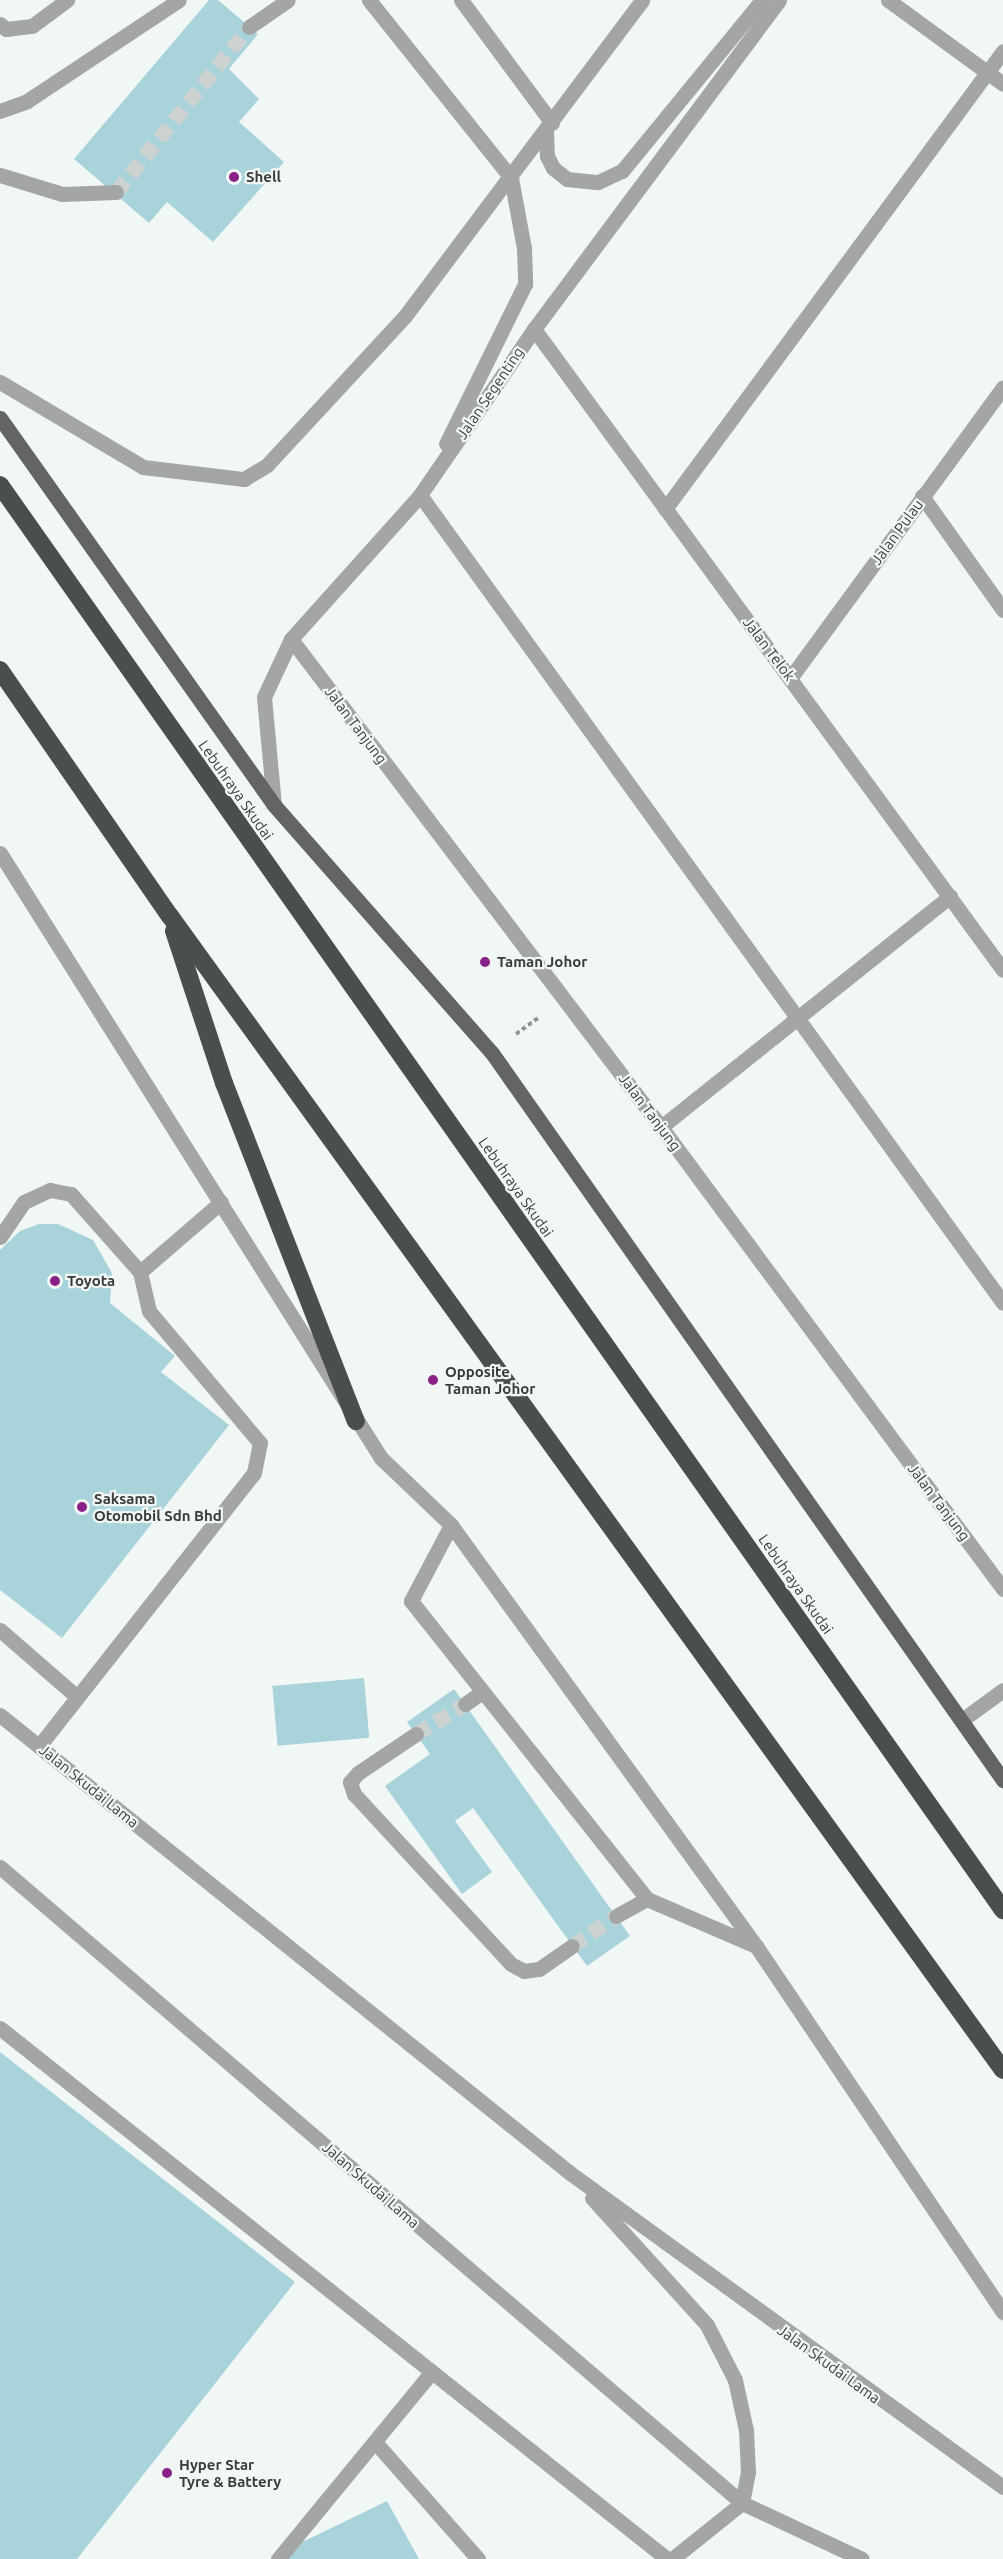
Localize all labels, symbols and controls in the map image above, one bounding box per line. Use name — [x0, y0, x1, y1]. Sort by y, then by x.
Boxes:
place label: Shell — [246, 168, 281, 186]
marker: Shell — [227, 170, 241, 184]
street label: Jalan Segenting — [453, 344, 527, 442]
street label: Jalan Pulau — [867, 496, 927, 568]
street label: Jalan Telok — [739, 614, 799, 684]
street label: Jalan Tanjung — [321, 683, 391, 767]
street label: Lebuhraya Skudai — [195, 737, 277, 843]
place label: Taman Johor — [497, 953, 587, 971]
marker: Taman Johor — [478, 955, 492, 969]
street label: Jalan Tanjung — [615, 1070, 685, 1154]
street label: Lebuhraya Skudai — [475, 1134, 557, 1240]
place label: Toyota — [67, 1272, 115, 1290]
marker: Toyota — [48, 1274, 62, 1288]
place label: Opposite Taman Johor — [445, 1362, 535, 1397]
marker: Opposite Taman Johor — [426, 1373, 440, 1387]
street label: Jalan Tanjung — [904, 1460, 974, 1544]
place label: Saksama Otomobil Sdn Bhd — [94, 1489, 222, 1524]
marker: Saksama Otomobil Sdn Bhd — [75, 1500, 89, 1514]
street label: Lebuhraya Skudai — [755, 1531, 837, 1637]
street label: Jalan Skudai Lama — [36, 1741, 142, 1831]
street label: Jalan Skudai Lama — [319, 2138, 423, 2232]
street label: Jalan Skudai Lama — [774, 2321, 884, 2407]
place label: Hyper Star Tyre & Battery — [179, 2455, 281, 2490]
marker: Hyper Star Tyre & Battery — [160, 2466, 174, 2480]

